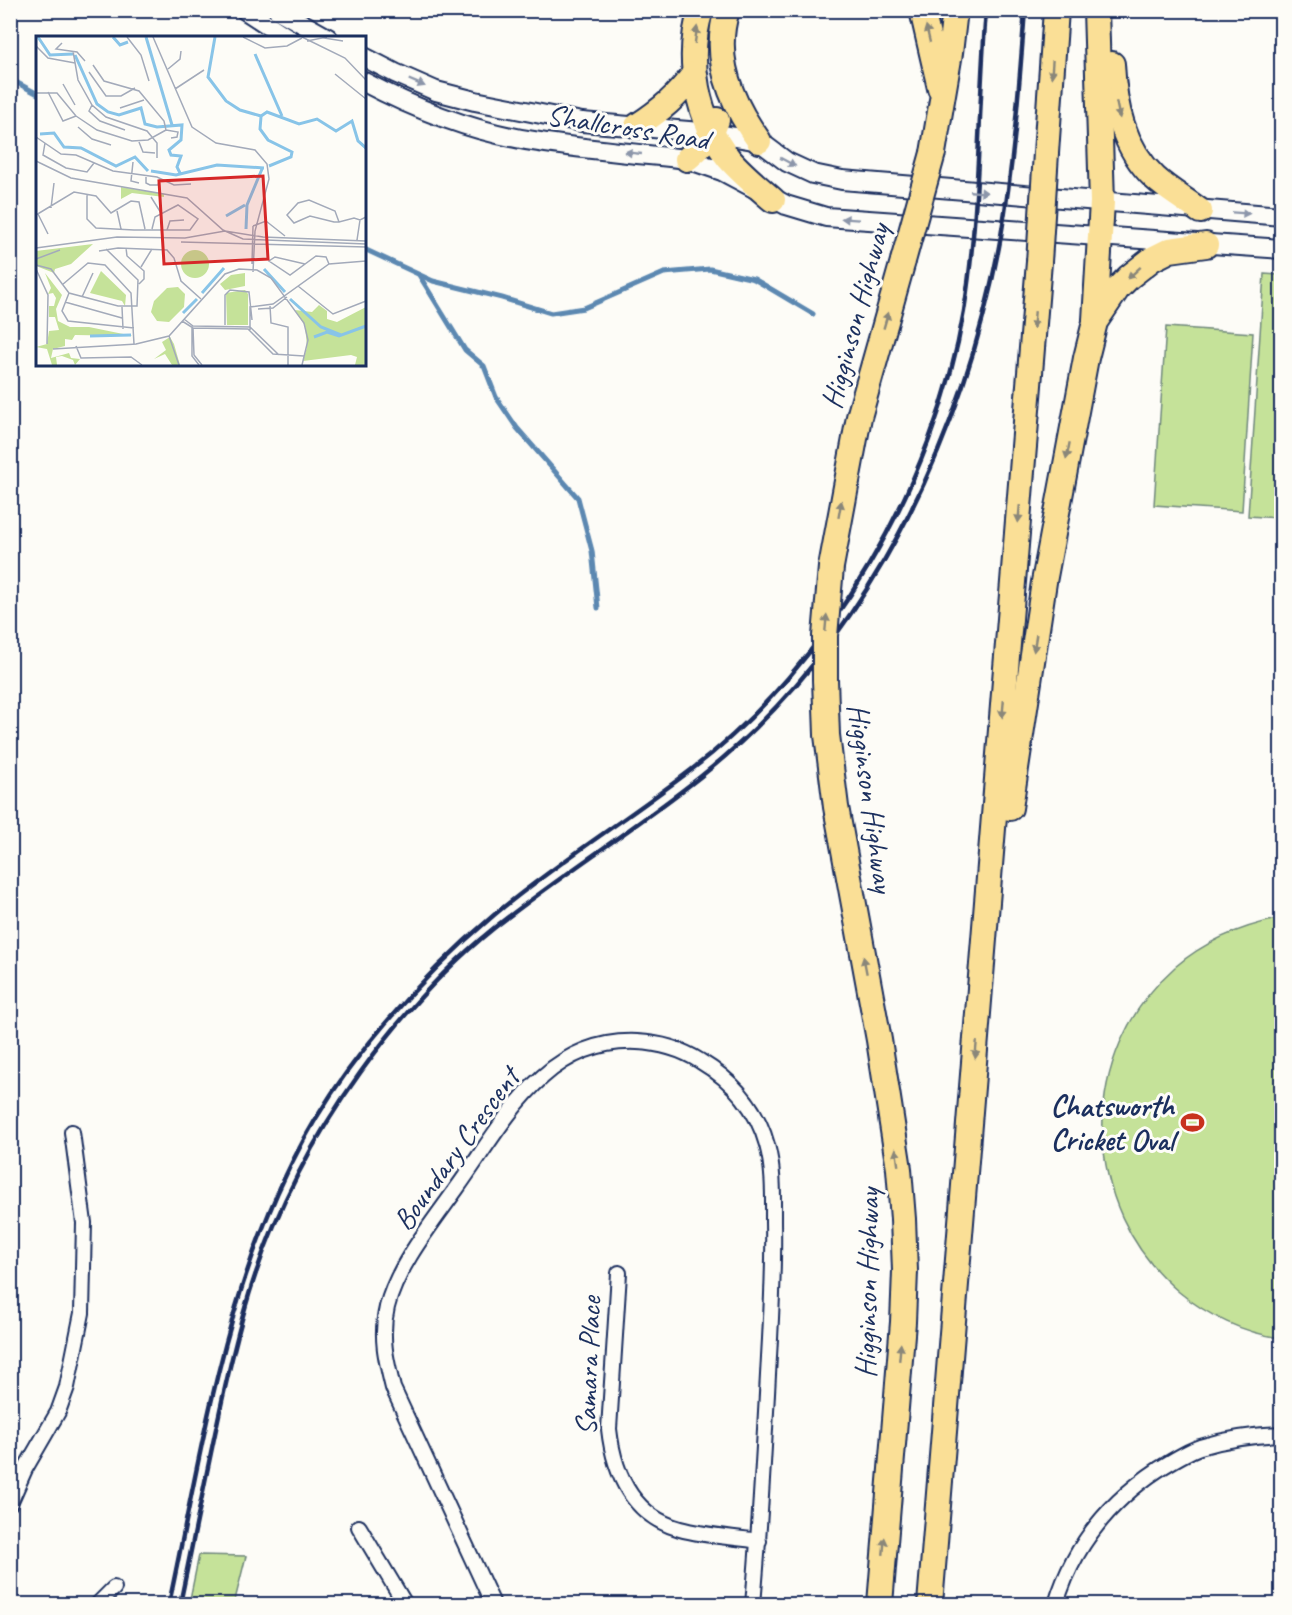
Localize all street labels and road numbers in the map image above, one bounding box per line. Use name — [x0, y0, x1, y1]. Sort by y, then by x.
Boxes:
street label: Shallcross Road — [544, 95, 716, 159]
street label: Higginson Highway — [812, 217, 899, 413]
street label: Higginson Highway — [839, 701, 903, 897]
street label: Boundary Crescent — [384, 1057, 530, 1238]
street label: Higginson Highway — [846, 1185, 888, 1378]
street label: Samara Place — [567, 1294, 609, 1436]

